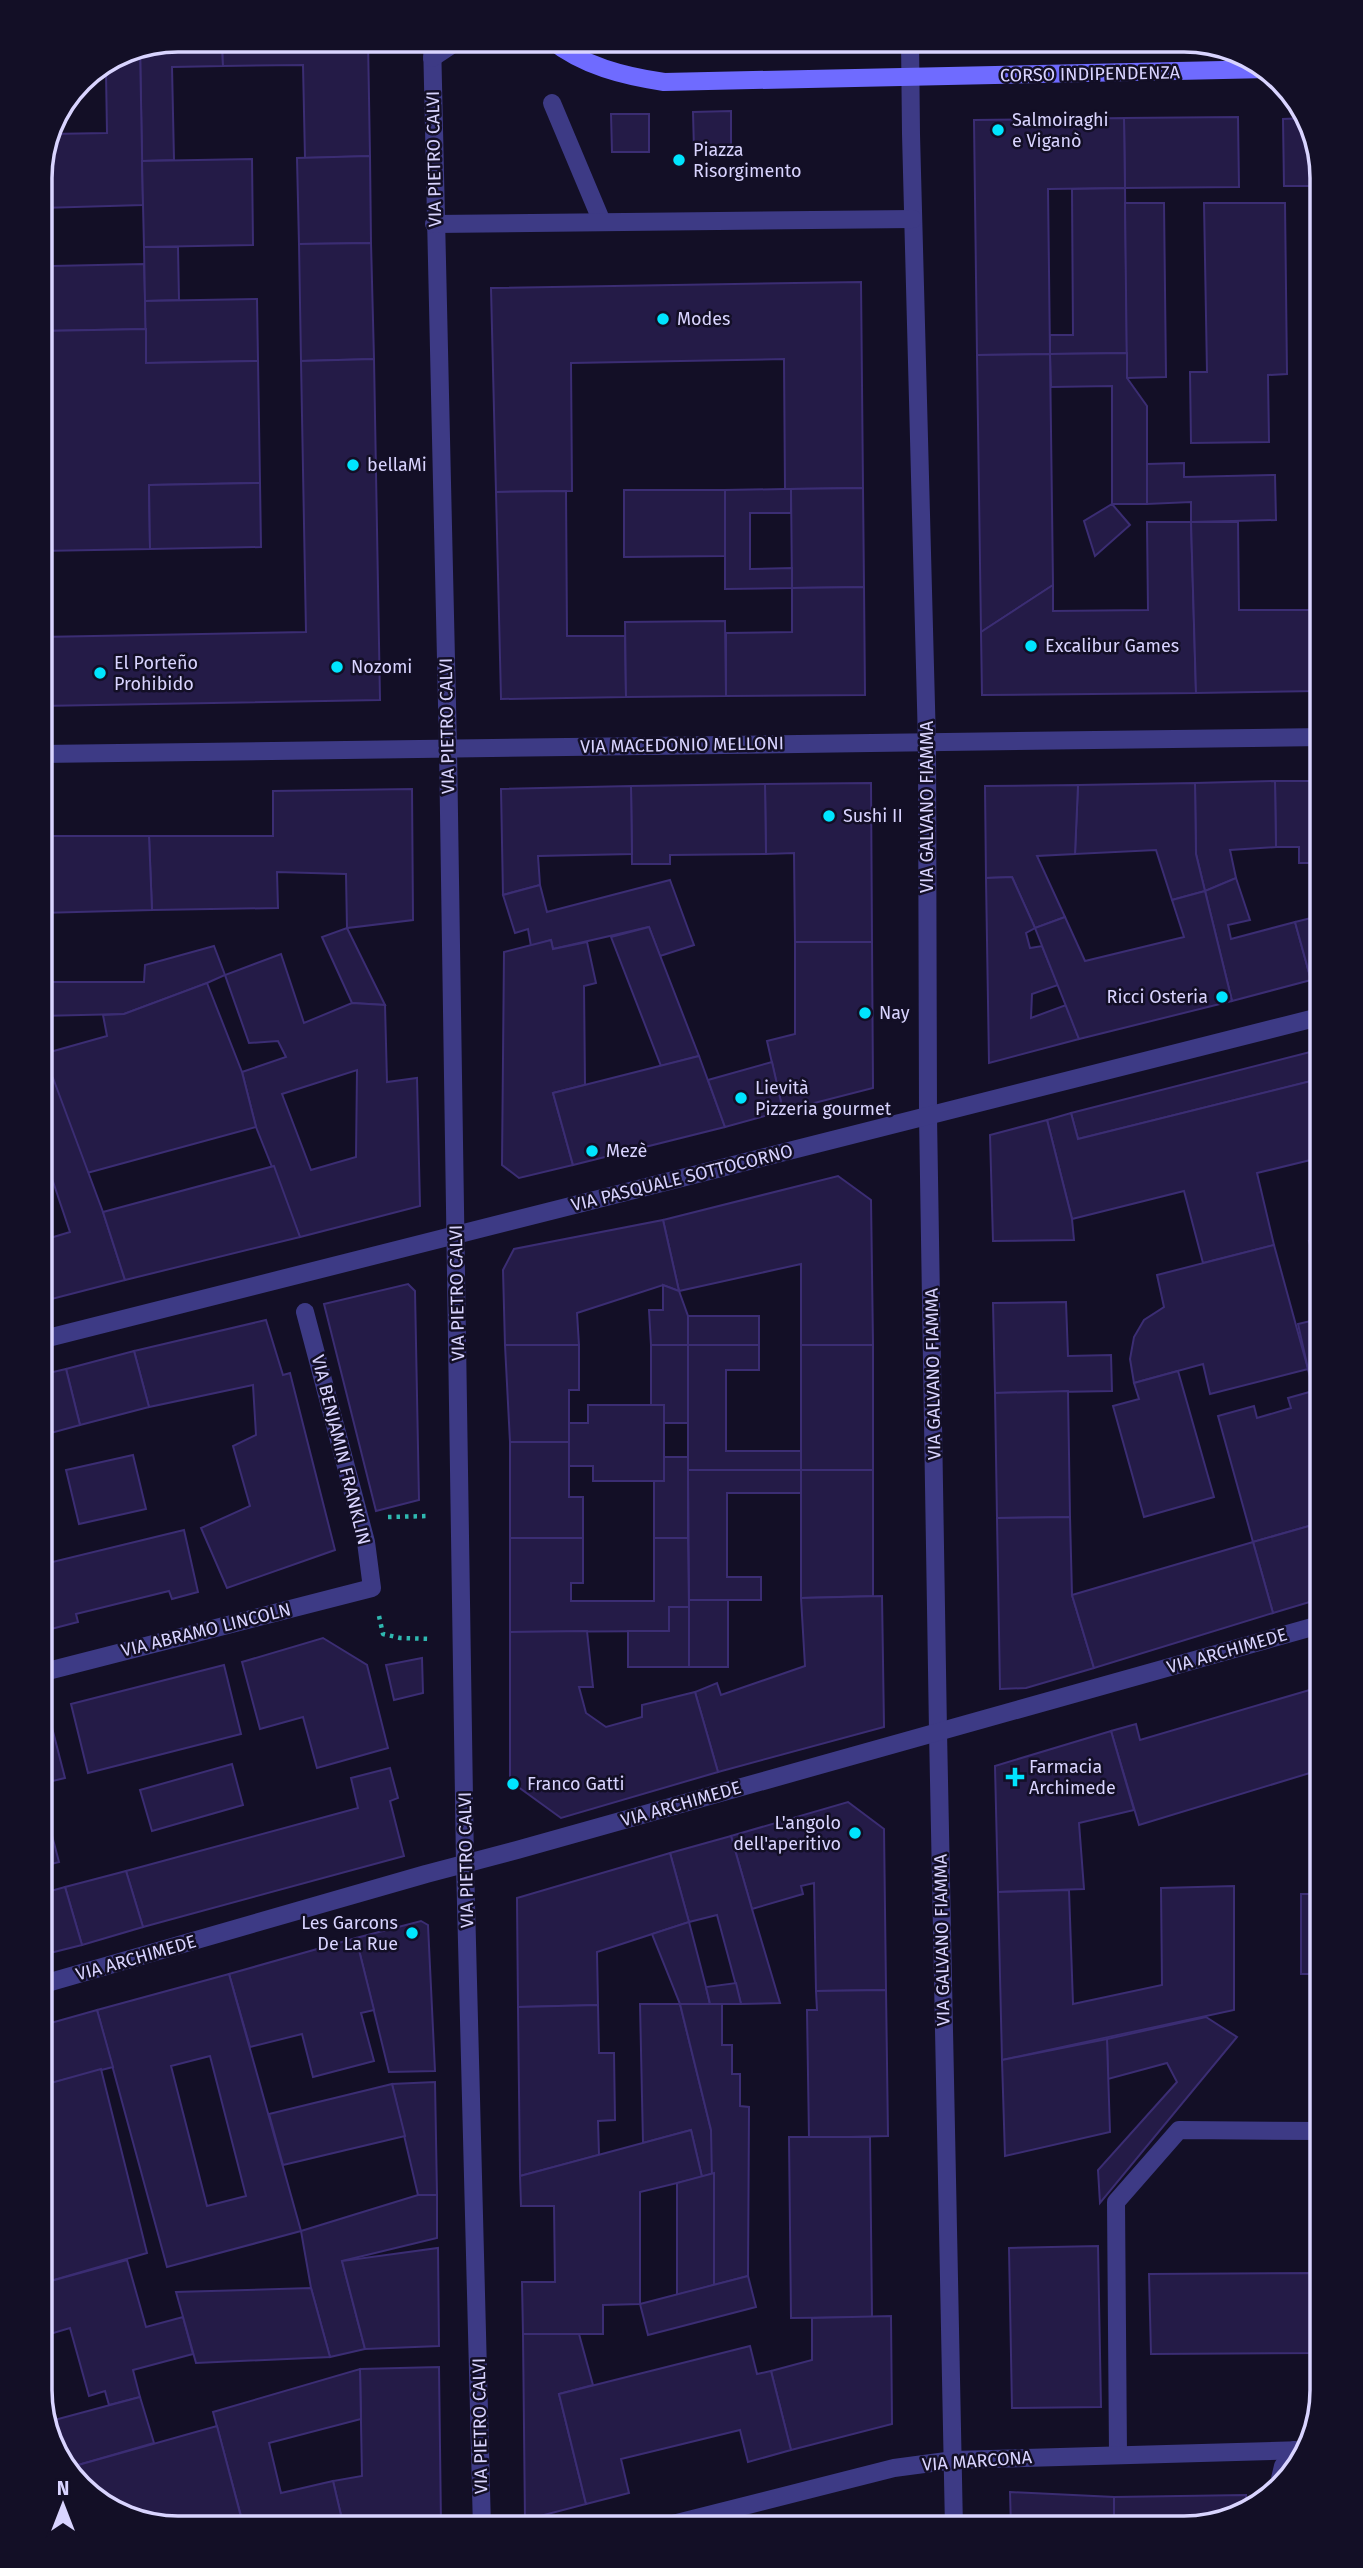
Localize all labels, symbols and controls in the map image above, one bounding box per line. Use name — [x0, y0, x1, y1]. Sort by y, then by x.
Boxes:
street label: CORSO INDIPENDENZA — [1000, 61, 1181, 87]
street label: VIA PIETRO CALVI — [422, 91, 446, 227]
place label: Salmoiraghi e Viganò — [1012, 109, 1109, 152]
marker: Salmoiraghi e Viganò — [990, 122, 1006, 138]
place label: Piazza Risorgimento — [693, 139, 802, 182]
marker: Piazza Risorgimento — [671, 152, 687, 168]
place label: Modes — [677, 308, 731, 330]
marker: Modes — [655, 311, 671, 327]
place label: bellaMi — [367, 454, 427, 476]
marker: bellaMi — [345, 457, 361, 473]
place label: Excalibur Games — [1045, 635, 1179, 657]
marker: Excalibur Games — [1023, 638, 1039, 654]
place label: El Porteño Prohibido — [114, 652, 198, 695]
place label: Nozomi — [351, 656, 412, 678]
street label: VIA PIETRO CALVI — [435, 658, 459, 794]
marker: Nozomi — [329, 659, 345, 675]
marker: El Porteño Prohibido — [92, 665, 108, 681]
street label: VIA GALVANO FIAMMA — [916, 720, 938, 893]
street label: VIA MACEDONIO MELLONI — [580, 732, 784, 758]
place label: Sushi II — [843, 805, 903, 827]
marker: Sushi II — [821, 808, 837, 824]
place label: Ricci Osteria — [1107, 986, 1208, 1008]
marker: Ricci Osteria — [1214, 989, 1230, 1005]
place label: Nay — [879, 1002, 910, 1024]
marker: Nay — [857, 1005, 873, 1021]
place label: Lievità Pizzeria gourmet — [755, 1077, 892, 1120]
marker: Lievità Pizzeria gourmet — [733, 1090, 749, 1106]
street label: VIA PASQUALE SOTTOCORNO — [569, 1140, 795, 1216]
place label: Mezè — [606, 1140, 647, 1162]
marker: Mezè — [584, 1143, 600, 1159]
street label: VIA PIETRO CALVI — [445, 1225, 469, 1361]
street label: VIA GALVANO FIAMMA — [920, 1287, 945, 1460]
street label: VIA BENJAMIN FRANKLIN — [307, 1353, 375, 1547]
street label: VIA ABRAMO LINCOLN — [119, 1598, 293, 1662]
street label: VIA ARCHIMEDE — [1164, 1623, 1290, 1679]
place label: Farmacia Archimede — [1029, 1756, 1116, 1799]
marker: Farmacia Archimede — [1007, 1769, 1023, 1785]
place label: Franco Gatti — [527, 1773, 625, 1795]
marker: Franco Gatti — [505, 1776, 521, 1792]
street label: VIA ARCHIMEDE — [618, 1776, 744, 1832]
street label: VIA PIETRO CALVI — [454, 1792, 478, 1928]
place label: L'angolo dell'aperitivo — [733, 1812, 841, 1855]
marker: L'angolo dell'aperitivo — [847, 1825, 863, 1841]
street label: VIA GALVANO FIAMMA — [929, 1853, 954, 2026]
place label: Les Garcons De La Rue — [301, 1912, 398, 1955]
marker: Les Garcons De La Rue — [404, 1925, 420, 1941]
street label: VIA ARCHIMEDE — [73, 1930, 199, 1986]
street label: VIA PIETRO CALVI — [468, 2358, 492, 2494]
street label: VIA MARCONA — [921, 2446, 1033, 2476]
north arrow — [28, 2470, 98, 2540]
text: N — [57, 2477, 69, 2500]

